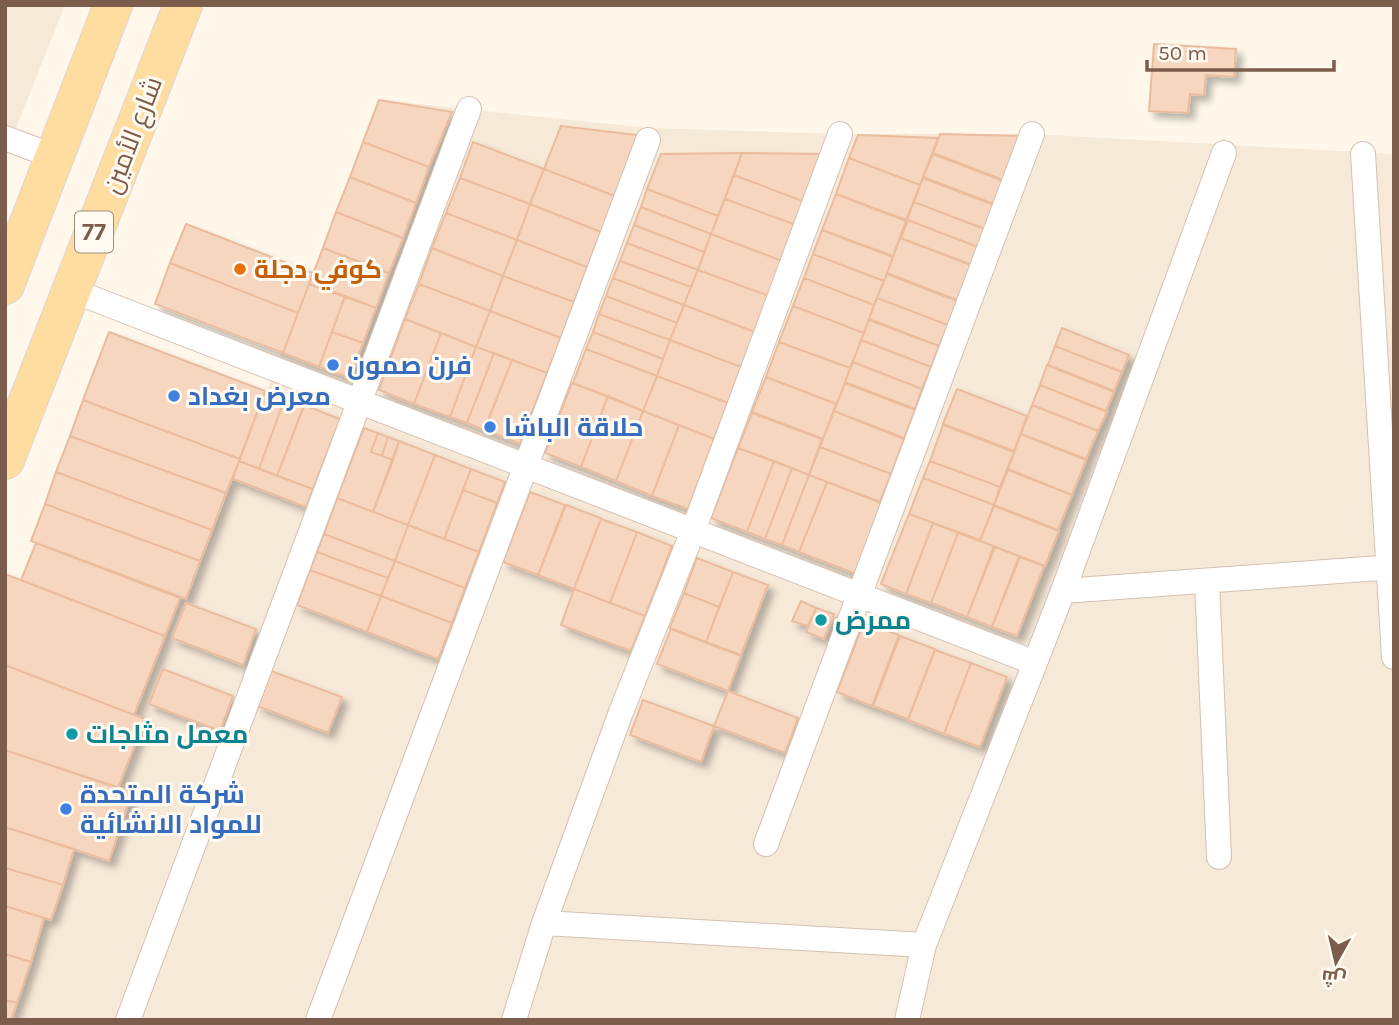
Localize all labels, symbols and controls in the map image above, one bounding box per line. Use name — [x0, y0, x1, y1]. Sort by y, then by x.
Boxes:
scale bar — [1147, 28, 1334, 72]
text: 50 m — [1158, 41, 1207, 65]
street label: شارع الأمين — [96, 72, 170, 198]
road number: 77 — [75, 212, 113, 253]
place label: كوفي دجلة — [254, 254, 382, 290]
marker: كوفي دجلة — [232, 261, 248, 277]
place label: فرن صمون — [347, 350, 472, 381]
marker: فرن صمون — [325, 357, 341, 373]
place label: معرض بغداد — [188, 381, 331, 412]
marker: معرض بغداد — [166, 388, 182, 404]
place label: حلاقة الباشا — [504, 412, 643, 443]
marker: حلاقة الباشا — [482, 419, 498, 435]
place label: ممرض — [835, 605, 911, 636]
marker: ممرض — [813, 612, 829, 628]
place label: معمل مثلجات — [86, 719, 248, 750]
marker: معمل مثلجات — [64, 726, 80, 742]
place label: شركة المتحدة للمواد الانشائية — [80, 779, 262, 840]
marker: شركة المتحدة للمواد الانشائية — [58, 801, 74, 817]
north arrow — [1301, 927, 1371, 997]
text: ش — [1320, 965, 1347, 990]

